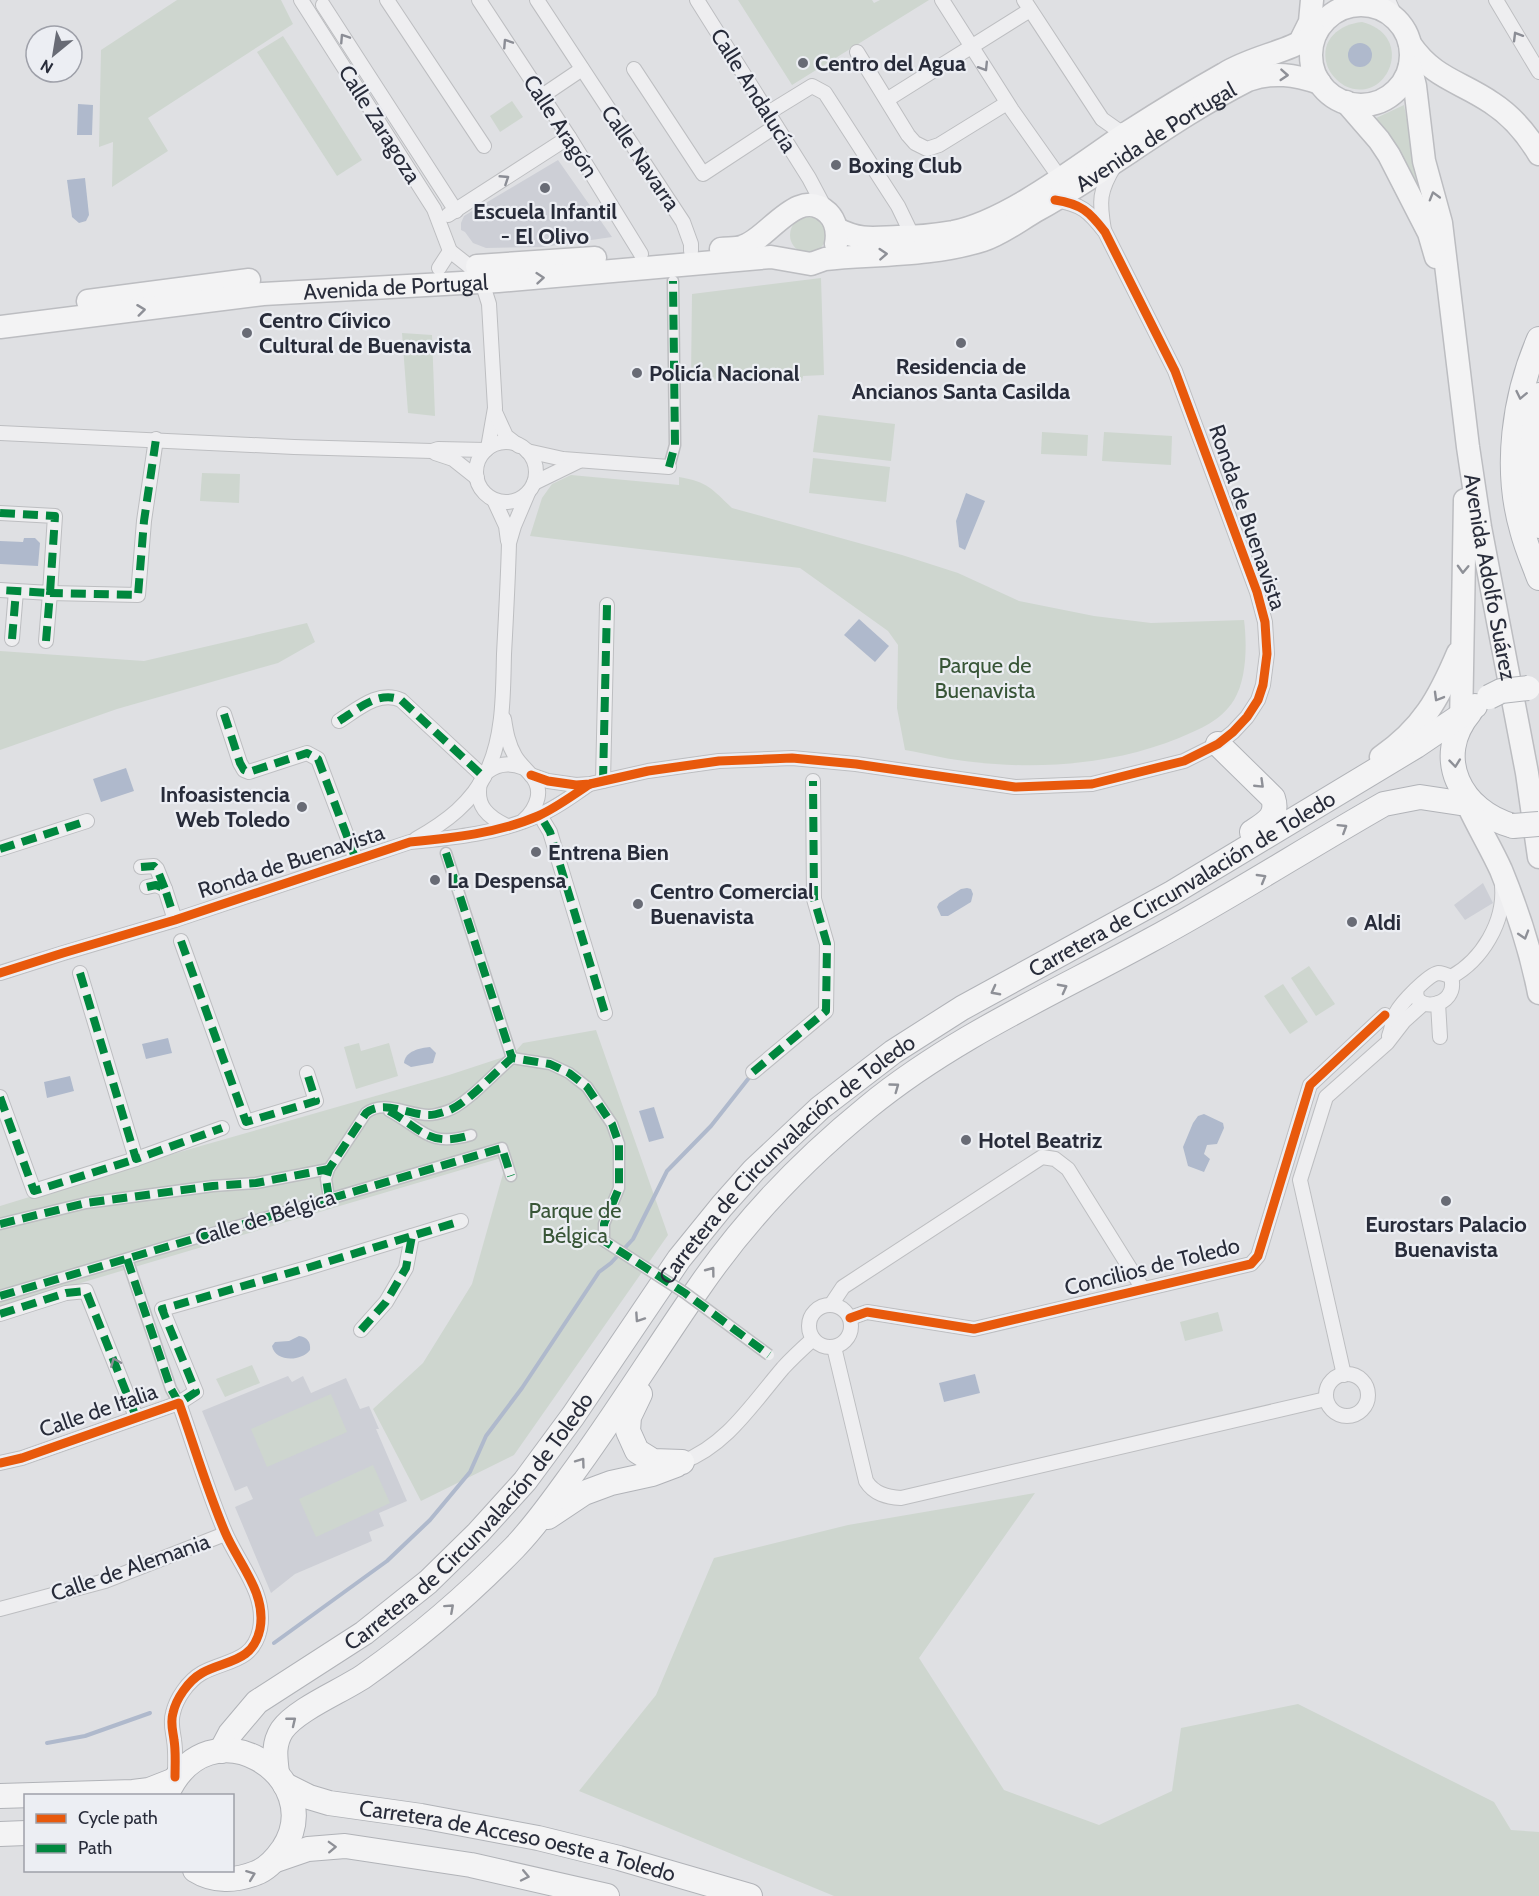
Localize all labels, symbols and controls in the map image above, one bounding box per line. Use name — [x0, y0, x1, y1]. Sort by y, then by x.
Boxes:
street label: Calle Andalucía — [705, 23, 803, 158]
north arrow — [24, 24, 84, 84]
one-way arrow — [1513, 32, 1525, 42]
one-way arrow — [340, 34, 352, 44]
one-way arrow — [503, 38, 514, 49]
place label: Centro del Agua — [815, 50, 966, 77]
text: N — [37, 56, 56, 78]
marker: Centro del Agua — [796, 56, 810, 70]
street label: Calle Zaragoza — [333, 60, 427, 189]
one-way arrow — [977, 61, 989, 71]
one-way arrow — [1280, 68, 1289, 81]
street label: Calle Aragón — [517, 70, 604, 183]
street label: Avenida de Portugal — [1071, 76, 1241, 198]
street label: Calle Navarra — [595, 100, 686, 217]
place label: Boxing Club — [848, 152, 962, 179]
marker: Boxing Club — [829, 158, 843, 172]
one-way arrow — [498, 175, 509, 186]
marker: Escuela Infantil - El Olivo — [538, 181, 552, 195]
one-way arrow — [1429, 191, 1441, 202]
place label: Escuela Infantil - El Olivo — [473, 198, 617, 250]
one-way arrow — [878, 248, 887, 261]
street label: Avenida de Portugal — [303, 269, 490, 306]
one-way arrow — [536, 272, 545, 285]
one-way arrow — [137, 304, 146, 317]
place label: Centro Cíivico Cultural de Buenavista — [259, 307, 471, 359]
marker: Centro Cíivico Cultural de Buenavista — [240, 326, 254, 340]
marker: Residencia de Ancianos Santa Casilda — [954, 336, 968, 350]
place label: Residencia de Ancianos Santa Casilda — [852, 353, 1070, 405]
place label: Policía Nacional — [649, 360, 800, 387]
marker: Policía Nacional — [630, 366, 644, 380]
one-way arrow — [1515, 390, 1528, 400]
street label: Ronda de Buenavista — [1203, 421, 1292, 614]
street label: Avenida Adolfo Suárez — [1458, 472, 1522, 683]
one-way arrow — [1457, 564, 1470, 573]
park label: Parque de Buenavista — [935, 652, 1036, 704]
one-way arrow — [1434, 691, 1445, 701]
one-way arrow — [1448, 758, 1461, 768]
one-way arrow — [1253, 776, 1264, 787]
place label: Infoasistencia Web Toledo — [160, 781, 290, 833]
street label: Carretera de Circunvalación de Toledo — [1024, 785, 1340, 983]
marker: Infoasistencia Web Toledo — [295, 800, 309, 814]
street label: Ronda de Buenavista — [195, 818, 388, 904]
one-way arrow — [1337, 824, 1347, 836]
place label: Entrena Bien — [548, 839, 669, 866]
marker: Entrena Bien — [529, 845, 543, 859]
place label: La Despensa — [447, 867, 567, 894]
marker: La Despensa — [428, 873, 442, 887]
one-way arrow — [1256, 873, 1266, 885]
place label: Centro Comercial Buenavista — [650, 878, 814, 930]
marker: Centro Comercial Buenavista — [631, 897, 645, 911]
place label: Aldi — [1364, 909, 1401, 936]
marker: Aldi — [1345, 915, 1359, 929]
one-way arrow — [1516, 929, 1529, 940]
one-way arrow — [990, 984, 1001, 995]
one-way arrow — [1056, 984, 1067, 995]
street label: Carretera de Circunvalación de Toledo — [653, 1028, 920, 1290]
one-way arrow — [888, 1083, 899, 1094]
place label: Hotel Beatriz — [978, 1127, 1103, 1154]
marker: Hotel Beatriz — [959, 1133, 973, 1147]
street label: Calle de Bélgica — [192, 1183, 339, 1252]
marker: Eurostars Palacio Buenavista — [1439, 1194, 1453, 1208]
park label: Parque de Bélgica — [529, 1197, 621, 1249]
place label: Eurostars Palacio Buenavista — [1365, 1211, 1527, 1263]
street label: Concilios de Toledo — [1062, 1232, 1242, 1301]
one-way arrow — [703, 1267, 714, 1278]
one-way arrow — [635, 1311, 646, 1322]
one-way arrow — [110, 1358, 122, 1369]
street label: Calle de Italia — [36, 1378, 161, 1443]
street label: Carretera de Circunvalación de Toledo — [339, 1387, 599, 1656]
one-way arrow — [574, 1458, 585, 1469]
street label: Calle de Alemania — [47, 1528, 214, 1607]
one-way arrow — [443, 1604, 454, 1615]
one-way arrow — [285, 1717, 296, 1728]
legend — [24, 1794, 234, 1872]
street label: Carretera de Acceso oeste a Toledo — [357, 1794, 679, 1888]
text: Cycle path — [78, 1807, 158, 1829]
text: Path — [78, 1837, 112, 1859]
one-way arrow — [328, 1840, 337, 1853]
one-way arrow — [519, 1869, 529, 1882]
one-way arrow — [245, 1870, 256, 1882]

